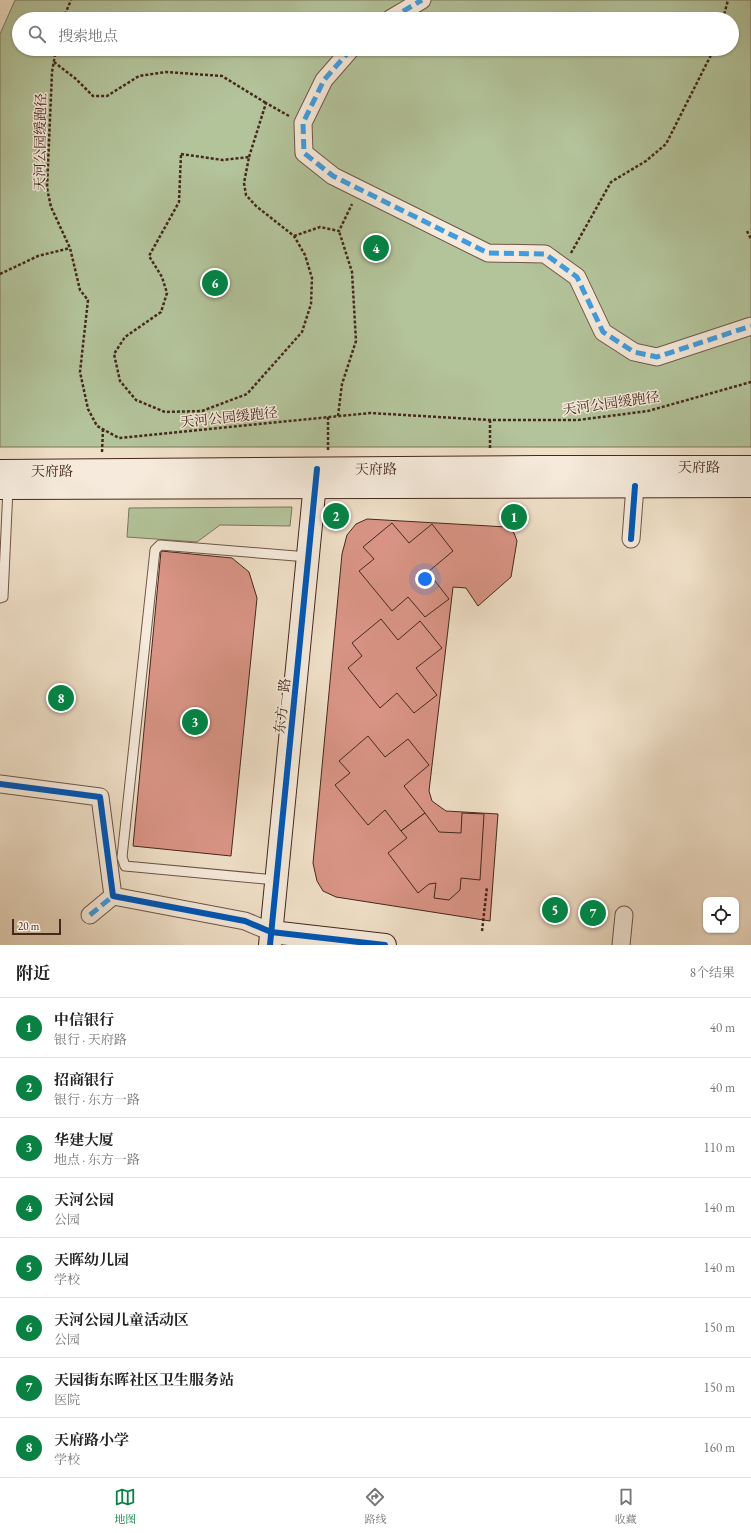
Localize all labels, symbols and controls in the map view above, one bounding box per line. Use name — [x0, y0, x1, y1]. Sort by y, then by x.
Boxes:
search box — [12, 12, 739, 56]
icon: search — [26, 23, 48, 45]
text: 搜索地点 — [58, 26, 118, 45]
street label: 天河公园缓跑径 — [30, 93, 50, 191]
pin: 4 — [363, 233, 389, 263]
pin: 6 — [202, 268, 228, 298]
street label: 天河公园缓跑径 — [561, 387, 661, 419]
street label: 天河公园缓跑径 — [179, 403, 279, 431]
street label: 天府路 — [678, 458, 720, 476]
street label: 天府路 — [355, 460, 397, 478]
street label: 天府路 — [31, 462, 73, 480]
pin: 2 — [323, 501, 349, 531]
pin: 1 — [501, 502, 527, 532]
your location — [415, 569, 435, 589]
street label: 东方一路 — [270, 677, 294, 735]
pin: 8 — [48, 683, 74, 713]
pin: 3 — [182, 707, 208, 737]
pin: 5 — [542, 895, 568, 925]
map controls — [703, 897, 739, 933]
button: locate — [703, 897, 739, 933]
pin: 7 — [580, 898, 606, 928]
scale bar — [12, 917, 61, 936]
text: 20 m — [18, 919, 39, 933]
text: 附近 — [16, 962, 50, 984]
text: 8个结果 — [690, 964, 735, 981]
text: 中信银行 — [54, 1010, 114, 1029]
text: 1 — [26, 1019, 32, 1036]
text: 40 m — [710, 1019, 735, 1036]
text: 银行 · 天府路 — [54, 1031, 127, 1048]
text: 招商银行 — [54, 1070, 114, 1089]
text: 2 — [26, 1079, 32, 1096]
text: 40 m — [710, 1079, 735, 1096]
text: 银行 · 东方一路 — [54, 1091, 140, 1108]
text: 华建大厦 — [54, 1130, 114, 1149]
text: 3 — [26, 1139, 32, 1156]
text: 110 m — [704, 1139, 735, 1156]
text: 地点 · 东方一路 — [54, 1151, 140, 1168]
text: 天河公园 — [54, 1190, 114, 1209]
text: 4 — [26, 1199, 32, 1216]
text: 140 m — [704, 1199, 735, 1216]
text: 公园 — [54, 1211, 80, 1228]
text: 天晖幼儿园 — [54, 1250, 129, 1269]
text: 5 — [26, 1259, 32, 1276]
text: 140 m — [704, 1259, 735, 1276]
text: 学校 — [54, 1271, 80, 1288]
text: 天河公园儿童活动区 — [54, 1310, 189, 1329]
text: 6 — [26, 1319, 32, 1336]
text: 150 m — [704, 1319, 735, 1336]
text: 公园 — [54, 1331, 80, 1348]
text: 天园街东晖社区卫生服务站 — [54, 1370, 234, 1389]
text: 7 — [26, 1379, 32, 1396]
text: 150 m — [704, 1379, 735, 1396]
text: 医院 — [54, 1391, 80, 1408]
text: 天府路小学 — [54, 1430, 129, 1449]
text: 8 — [26, 1439, 32, 1456]
text: 160 m — [704, 1439, 735, 1456]
text: 学校 — [54, 1451, 80, 1468]
tab: 地图 — [114, 1486, 136, 1526]
tab: 路线 — [364, 1486, 386, 1526]
tab: 收藏 — [615, 1486, 637, 1526]

